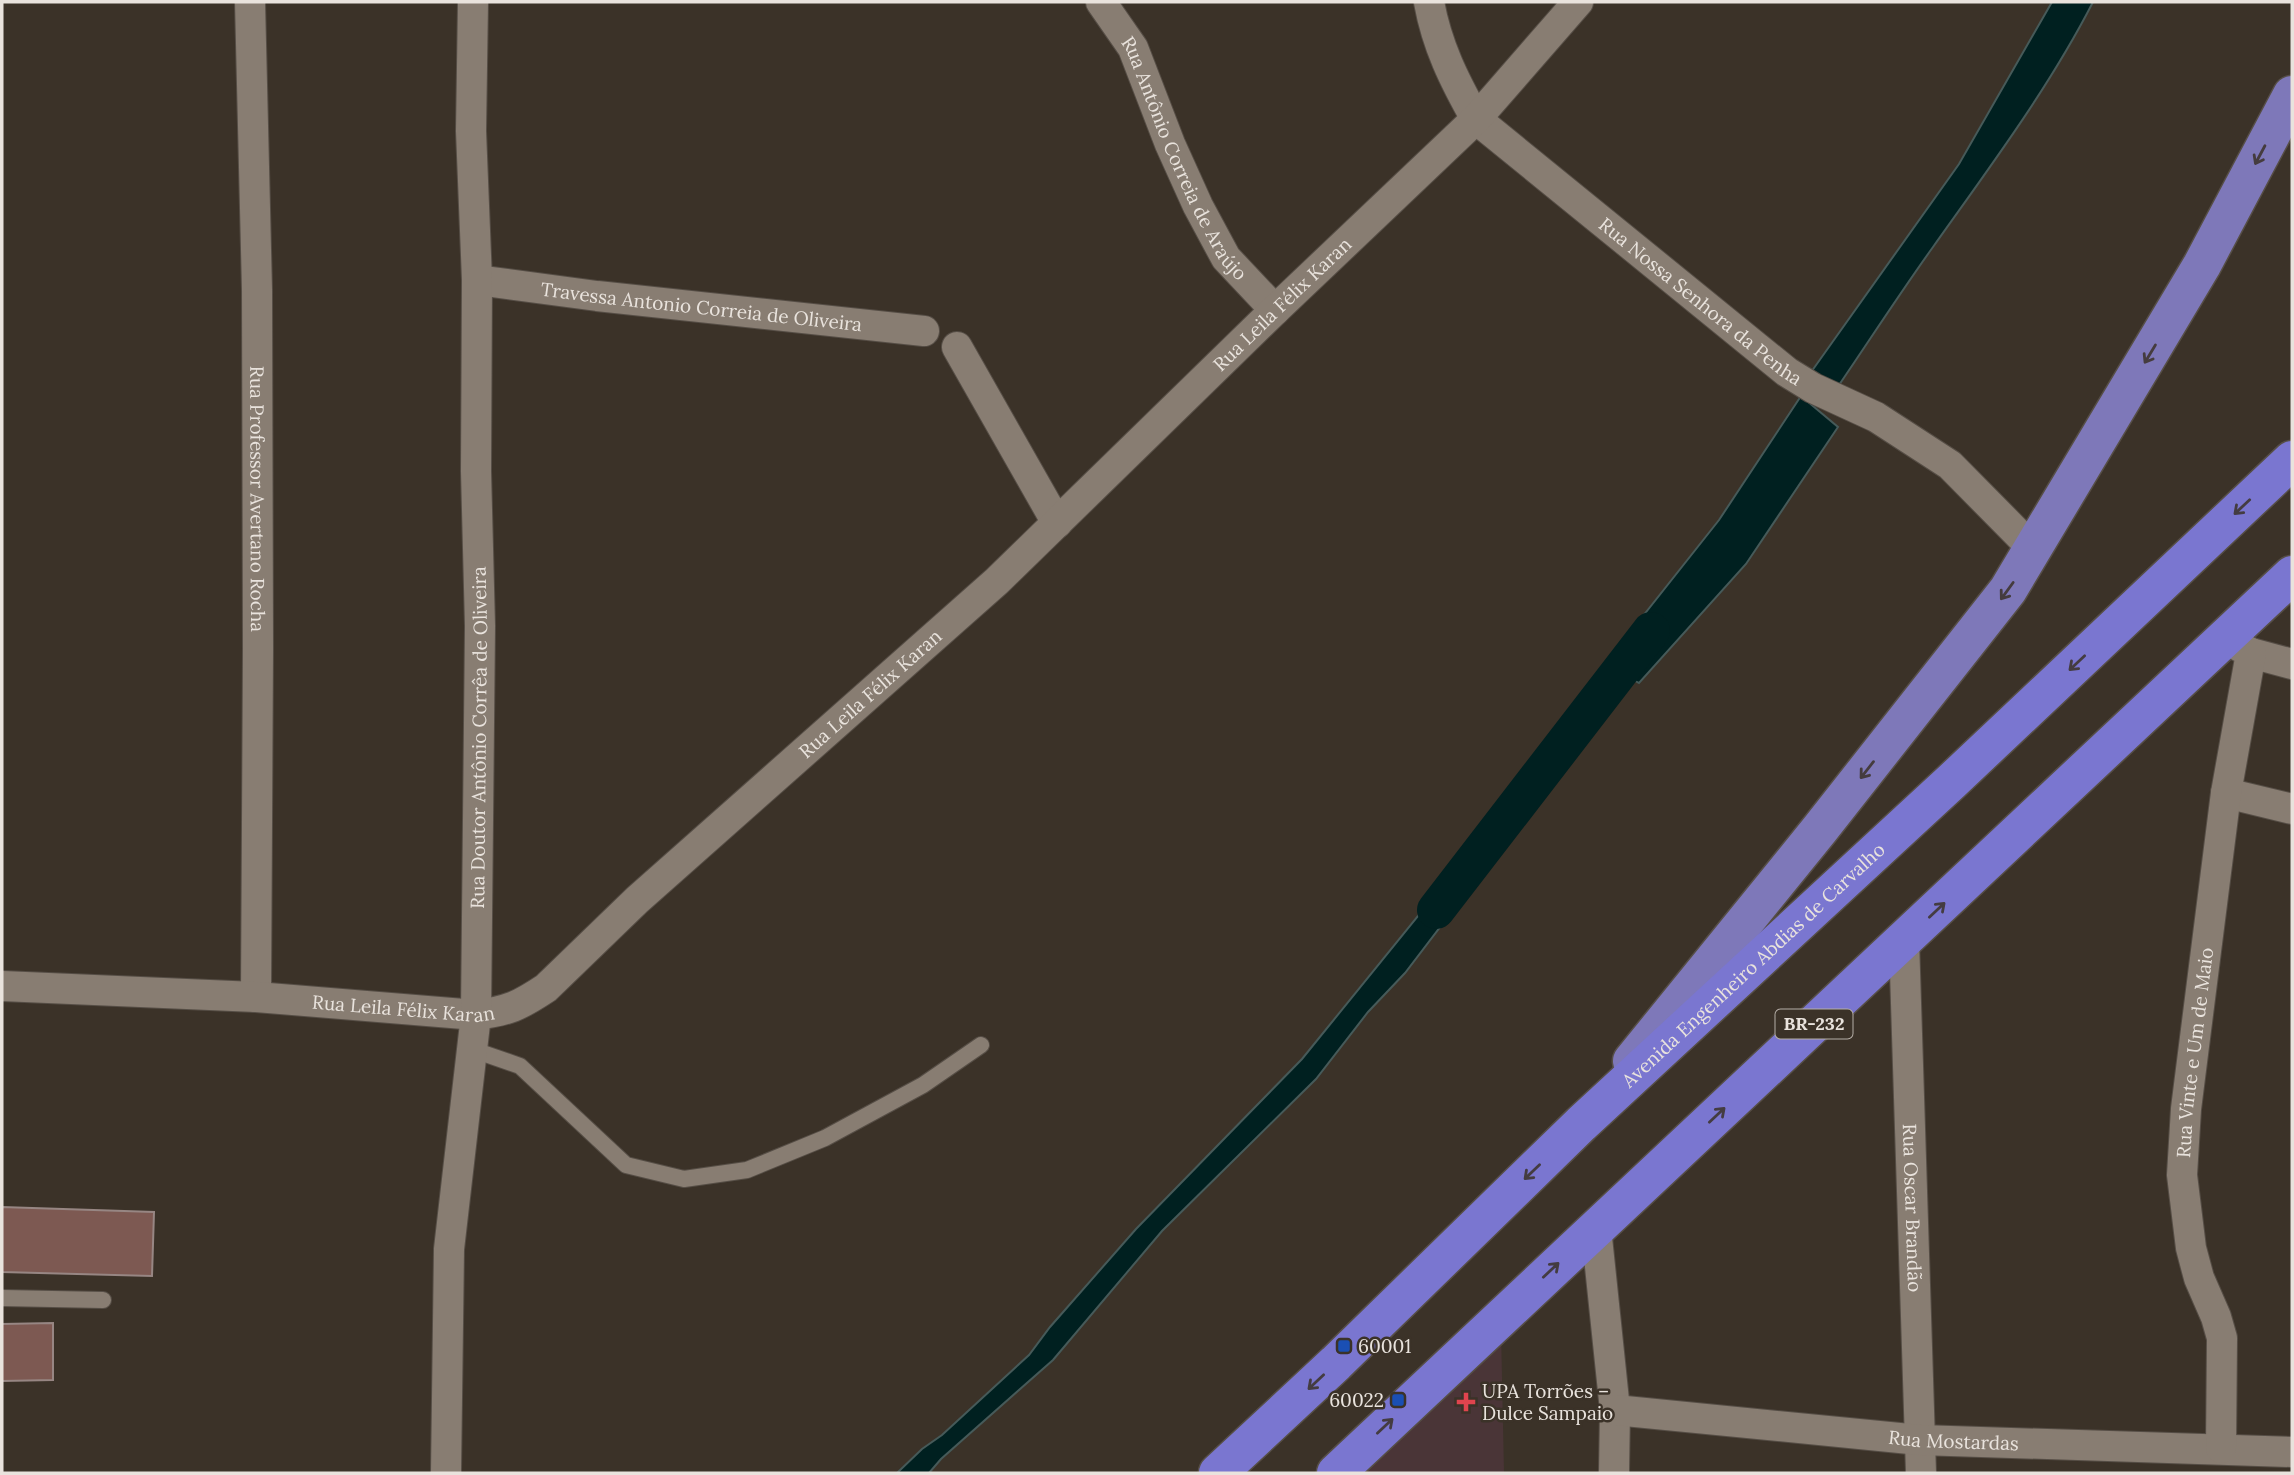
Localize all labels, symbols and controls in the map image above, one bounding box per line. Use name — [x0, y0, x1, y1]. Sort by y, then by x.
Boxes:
street label: Rua Antônio Correia de Araújo — [1116, 31, 1253, 285]
one-way arrow — [2253, 144, 2267, 165]
street label: Rua Nossa Senhora da Penha — [1594, 212, 1807, 391]
street label: Rua Leila Félix Karan — [1208, 232, 1356, 376]
street label: Travessa Antonio Correia de Oliveira — [539, 277, 864, 336]
one-way arrow — [2142, 343, 2156, 363]
street label: Rua Professor Avertano Rocha — [245, 366, 270, 632]
one-way arrow — [2233, 499, 2251, 515]
street label: Rua Doutor Antônio Corrêa de Oliveira — [465, 566, 492, 909]
one-way arrow — [2000, 581, 2014, 600]
street label: Rua Leila Félix Karan — [794, 624, 947, 763]
one-way arrow — [2068, 654, 2085, 671]
one-way arrow — [1859, 760, 1874, 778]
street label: Avenida Engenheiro Abdias de Carvalho — [1616, 837, 1890, 1093]
one-way arrow — [1928, 901, 1945, 918]
street label: Rua Vinte e Um de Maio — [2171, 946, 2218, 1159]
street label: Rua Leila Félix Karan — [311, 990, 496, 1027]
road number: BR-232 — [1776, 1009, 1853, 1038]
one-way arrow — [1708, 1107, 1726, 1123]
street label: Rua Oscar Brandão — [1898, 1123, 1927, 1292]
one-way arrow — [1524, 1163, 1541, 1180]
one-way arrow — [1542, 1262, 1559, 1279]
place label: 60001 — [1358, 1334, 1411, 1358]
marker: 60001 — [1336, 1338, 1352, 1354]
one-way arrow — [1307, 1374, 1325, 1390]
place label: UPA Torrões – Dulce Sampaio — [1482, 1379, 1613, 1425]
place label: 60022 — [1329, 1388, 1384, 1412]
marker: 60022 — [1390, 1392, 1406, 1408]
marker: UPA Torrões – Dulce Sampaio — [1456, 1392, 1476, 1412]
one-way arrow — [1376, 1418, 1393, 1435]
street label: Rua Mostardas — [1887, 1425, 2019, 1455]

